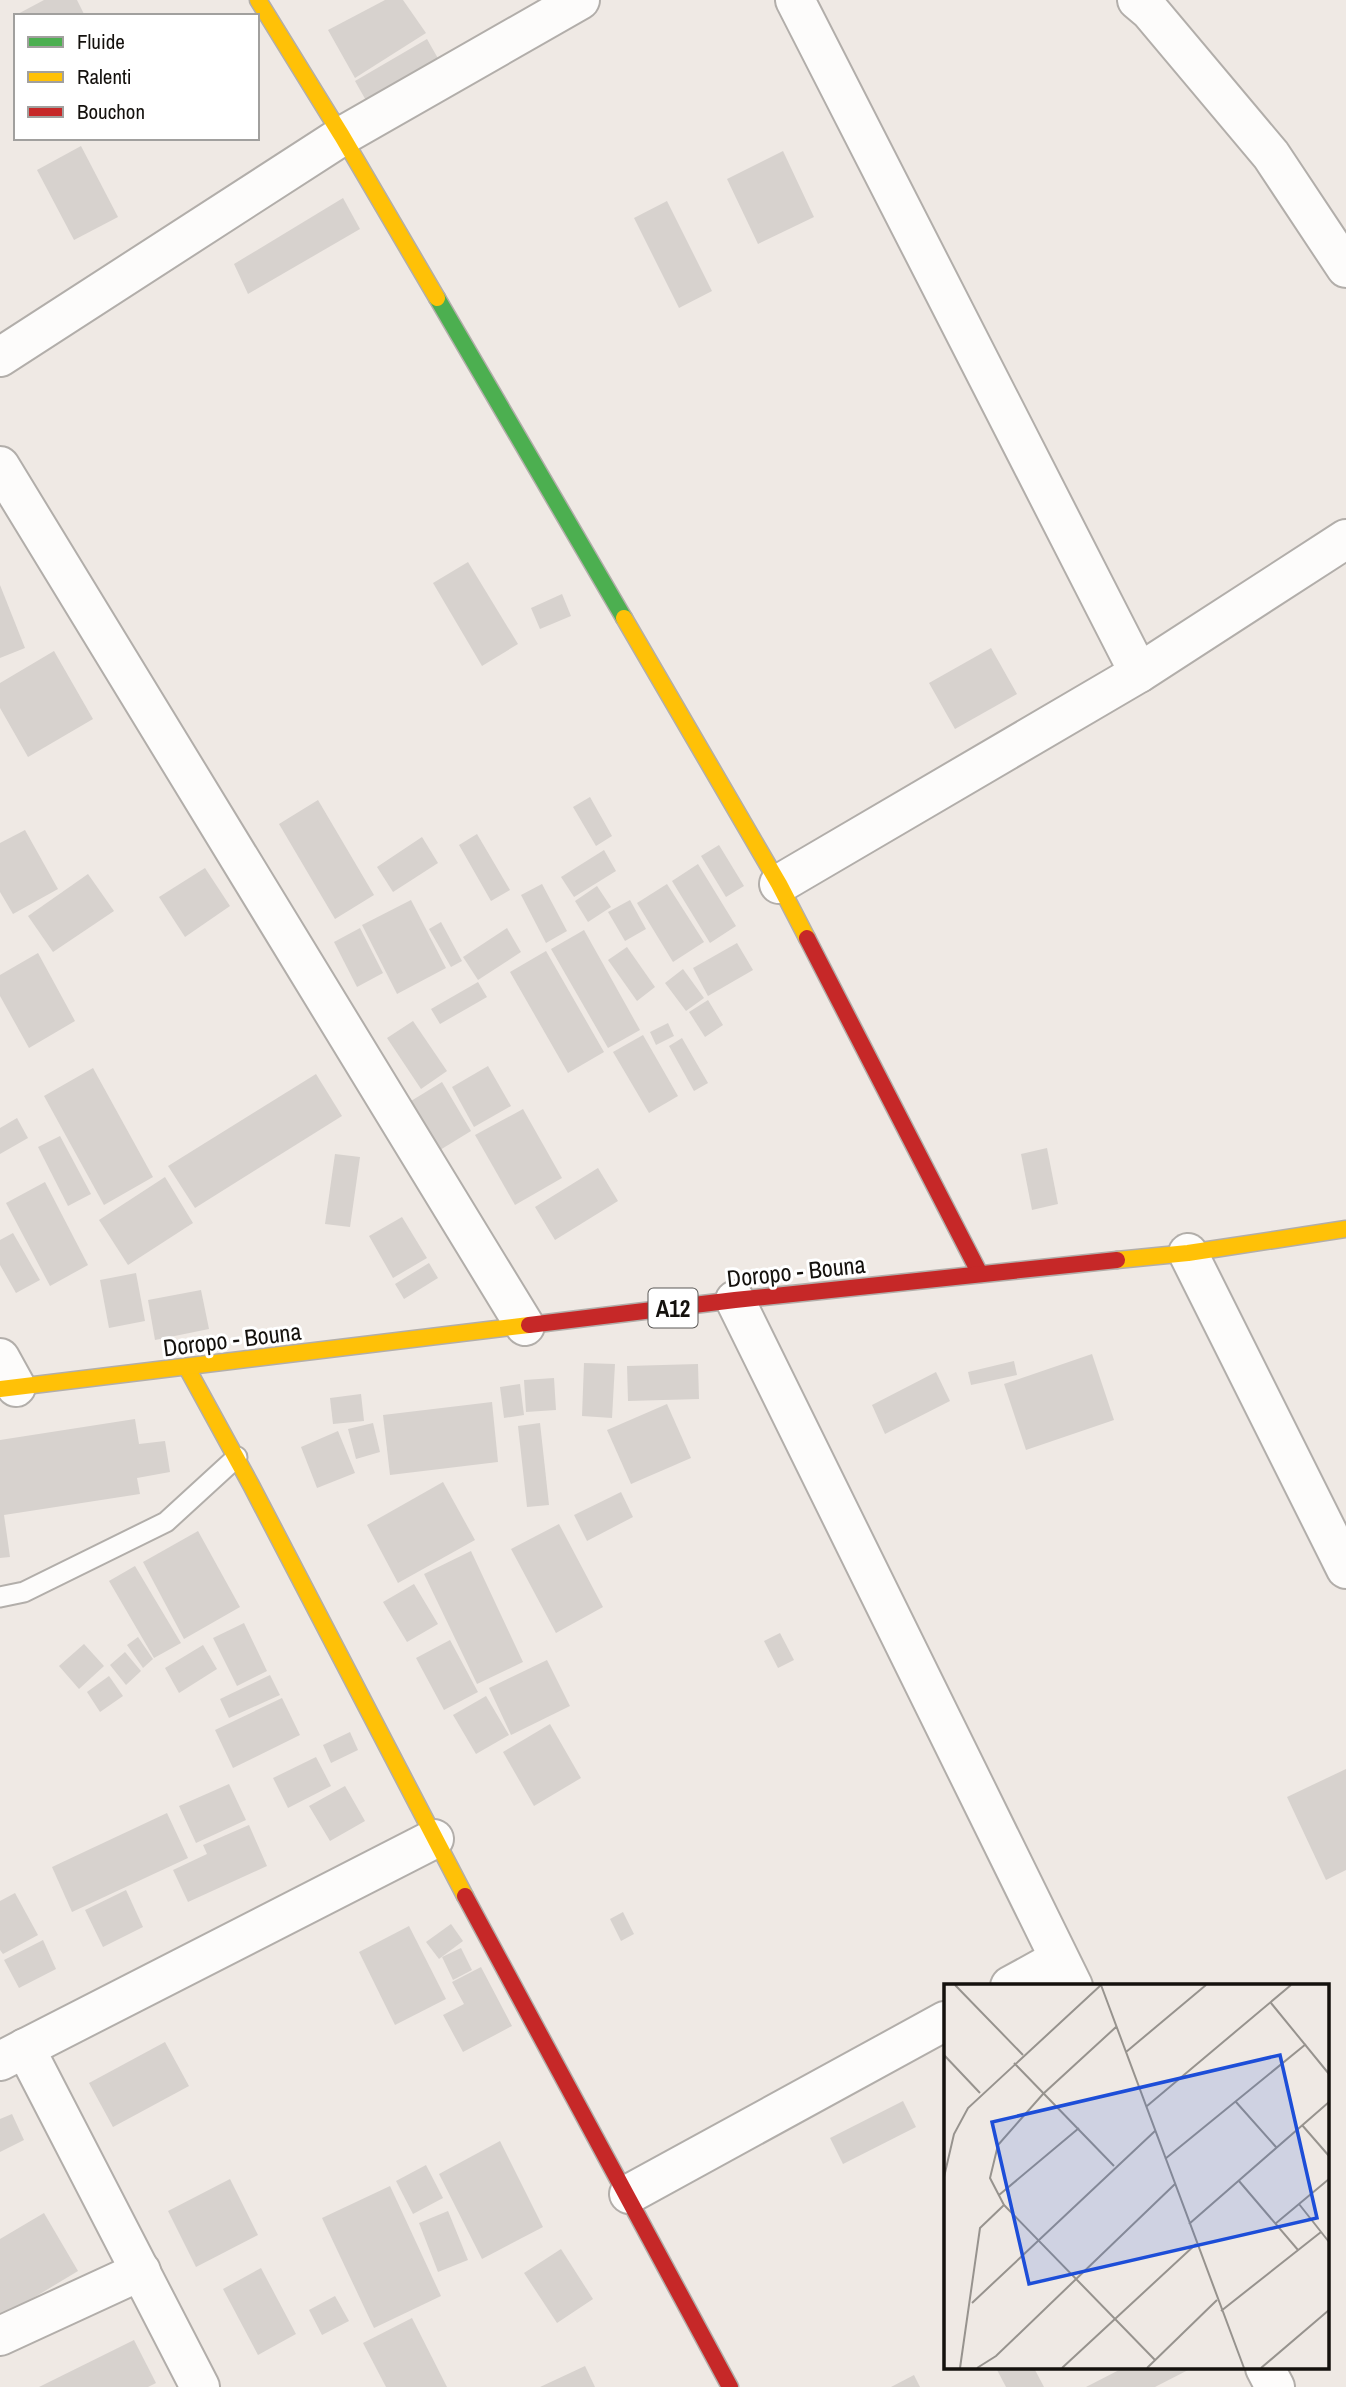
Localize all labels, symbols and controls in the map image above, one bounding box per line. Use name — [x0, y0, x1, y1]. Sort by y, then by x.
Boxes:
legend — [14, 14, 259, 140]
text: Fluide — [77, 27, 125, 56]
text: Ralenti — [77, 62, 132, 91]
text: Bouchon — [77, 97, 145, 126]
street label: Doropo - Bouna — [725, 1248, 867, 1294]
road number: A12 — [648, 1288, 698, 1328]
street label: Doropo - Bouna — [161, 1315, 303, 1363]
inset map — [944, 1984, 1328, 2370]

